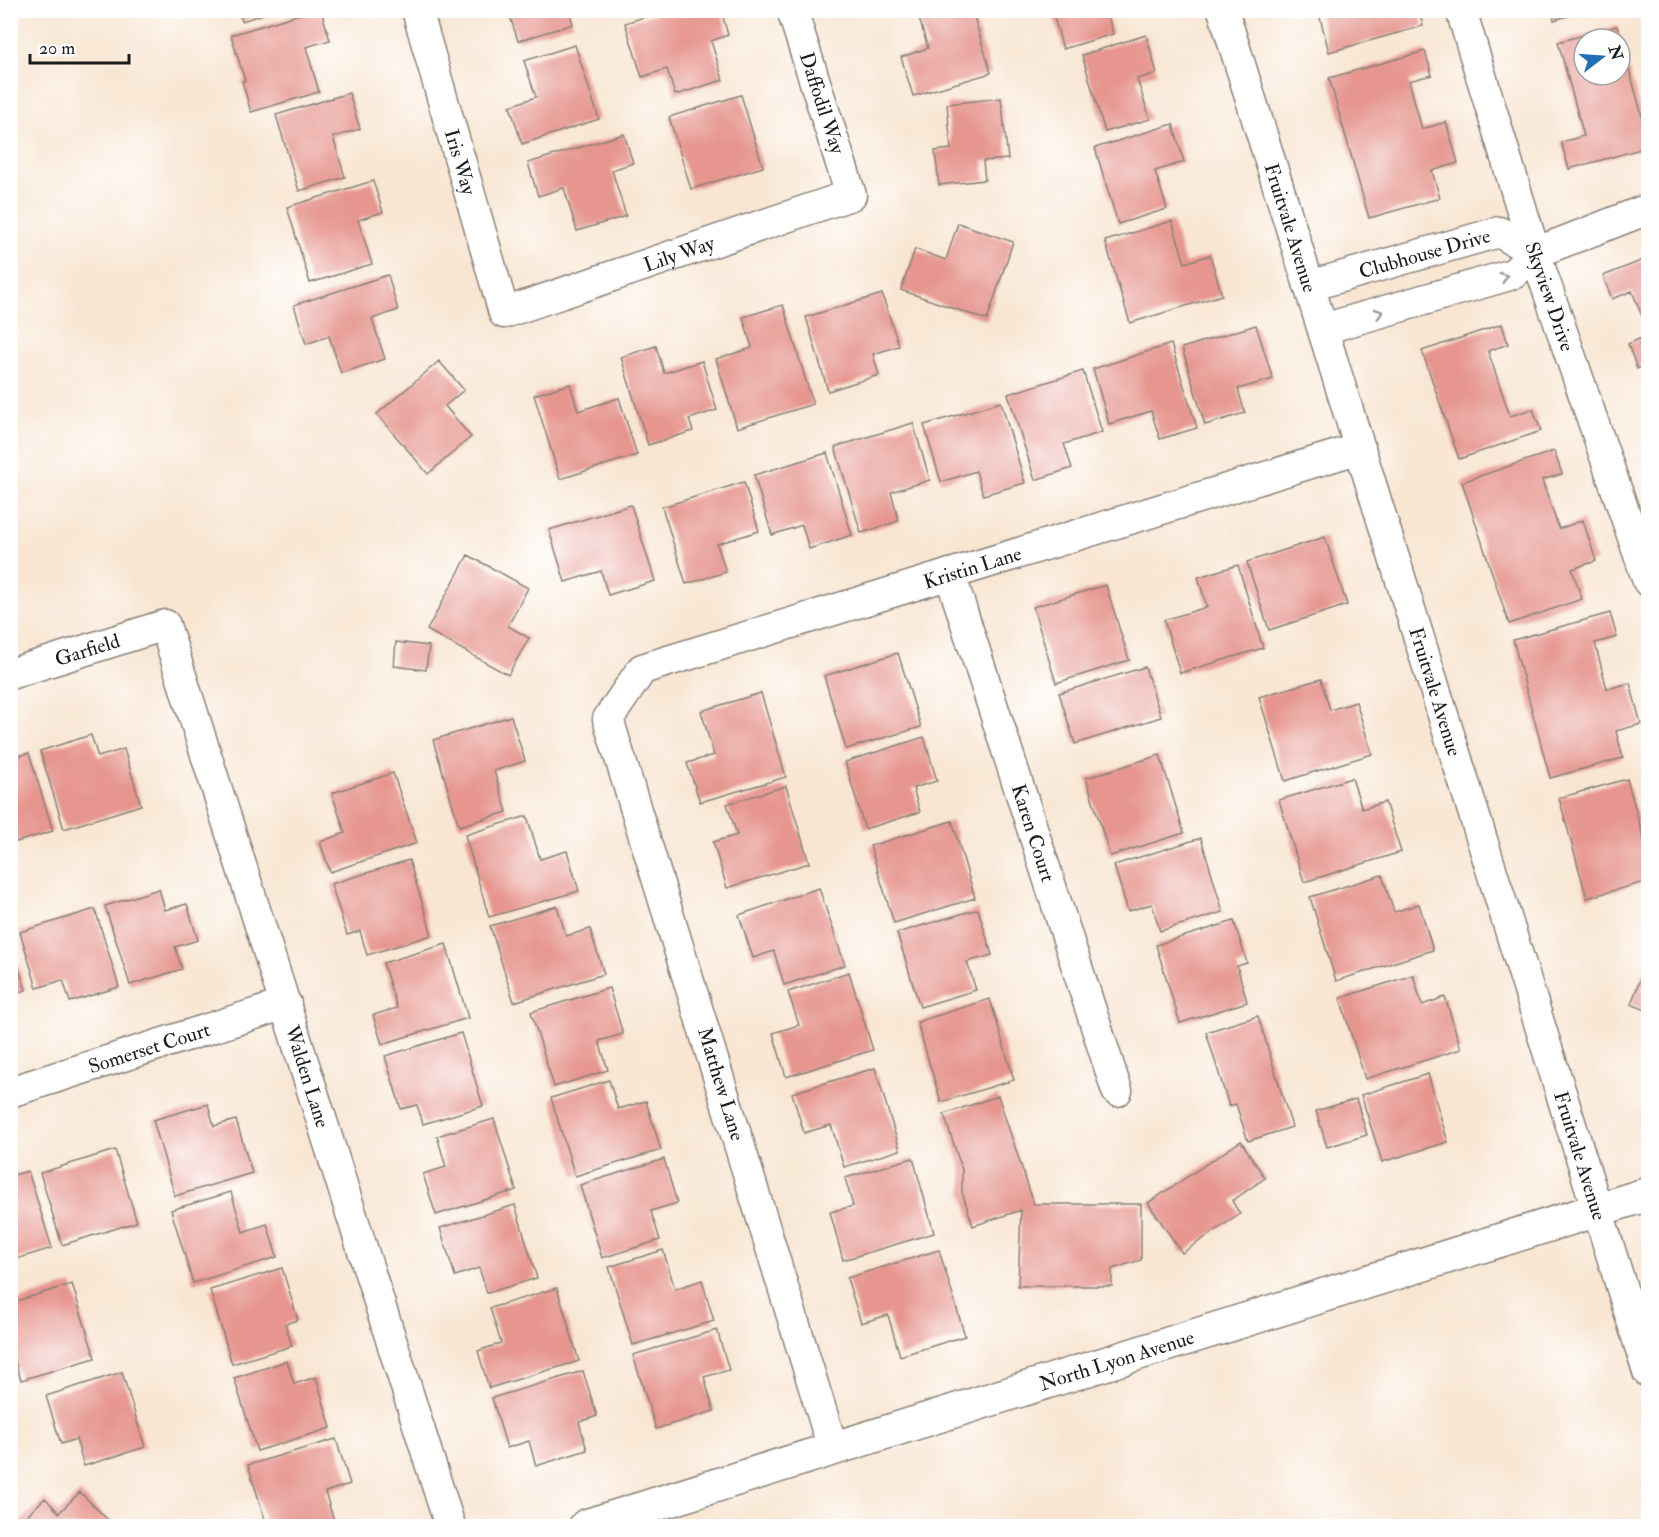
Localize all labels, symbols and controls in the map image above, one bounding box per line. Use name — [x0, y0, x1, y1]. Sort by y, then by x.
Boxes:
scale bar — [30, 27, 129, 65]
north arrow — [1572, 27, 1632, 87]
text: 20 m — [39, 37, 75, 60]
text: N — [1603, 42, 1627, 63]
street label: Daffodil Way — [794, 49, 851, 158]
street label: Iris Way — [439, 126, 482, 199]
street label: Fruitvale Avenue — [1259, 160, 1323, 295]
street label: Clubhouse Drive — [1356, 223, 1493, 284]
street label: Lily Way — [640, 229, 719, 277]
street label: Skyview Drive — [1520, 239, 1580, 355]
one-way arrow — [1498, 272, 1509, 284]
one-way arrow — [1374, 307, 1384, 320]
street label: Kristin Lane — [920, 540, 1024, 594]
street label: Fruitvale Avenue — [1404, 624, 1468, 759]
street label: Garfield — [52, 628, 123, 672]
street label: Karen Court — [1006, 781, 1061, 885]
street label: Somerset Court — [85, 1016, 214, 1079]
street label: Walden Lane — [280, 1021, 336, 1131]
street label: Matthew Lane — [692, 1024, 750, 1144]
street label: Fruitvale Avenue — [1549, 1088, 1612, 1223]
street label: North Lyon Avenue — [1036, 1324, 1197, 1396]

